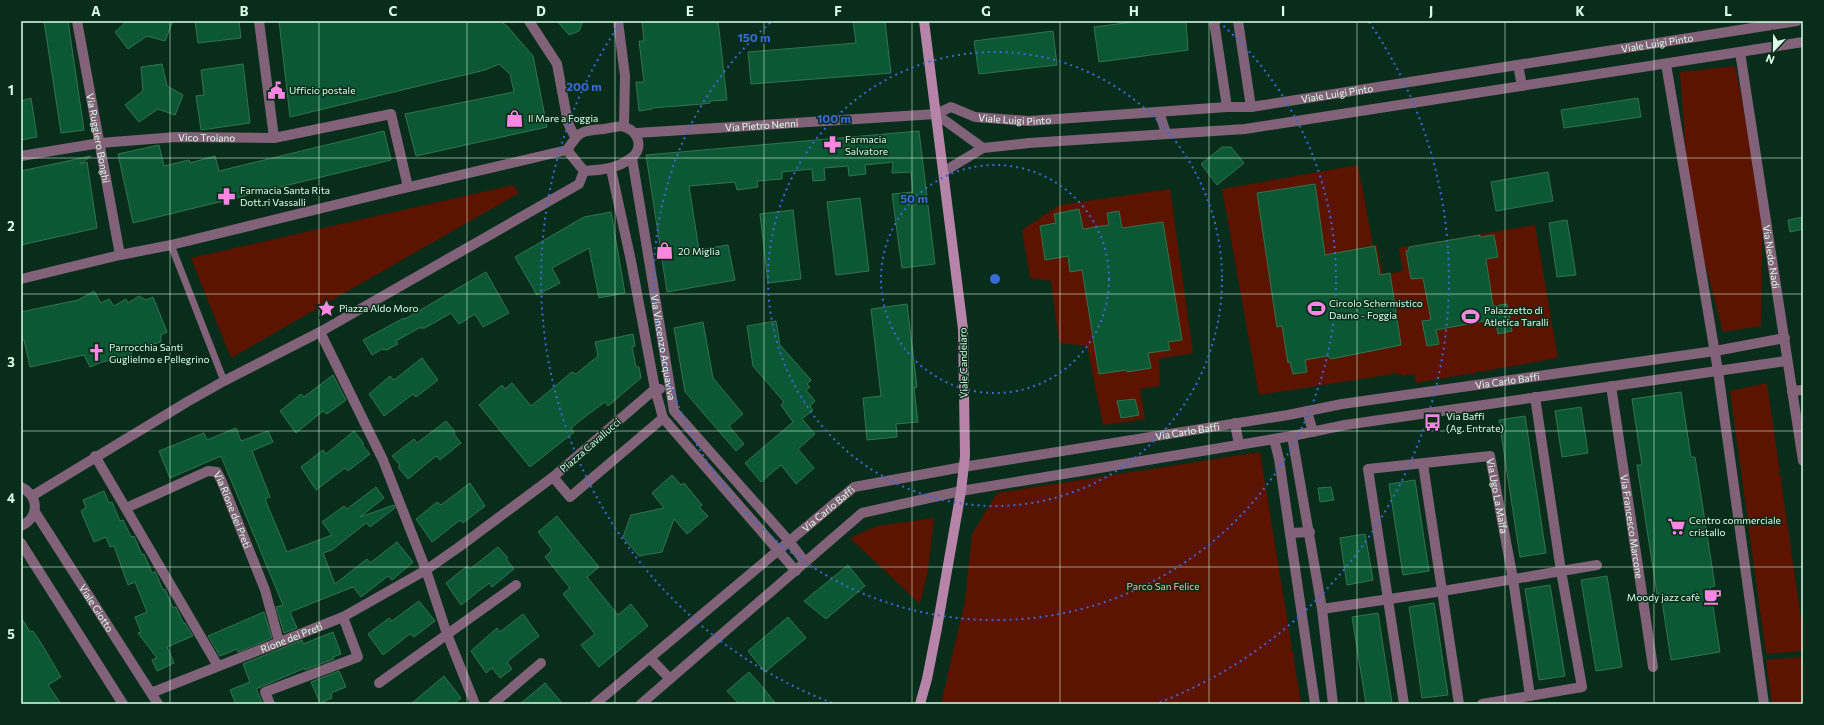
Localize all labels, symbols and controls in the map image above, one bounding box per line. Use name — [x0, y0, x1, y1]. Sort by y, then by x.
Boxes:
text: A — [91, 3, 101, 19]
text: B — [240, 3, 249, 19]
text: C — [389, 3, 398, 19]
text: D — [536, 3, 546, 19]
text: E — [686, 3, 694, 19]
text: F — [834, 3, 842, 19]
text: G — [981, 3, 991, 19]
text: H — [1129, 3, 1139, 19]
text: I — [1281, 3, 1285, 19]
text: J — [1429, 3, 1433, 19]
text: K — [1575, 3, 1585, 19]
text: L — [1724, 3, 1732, 19]
text: 150 m — [737, 30, 771, 44]
north arrow — [1754, 30, 1794, 70]
street label: Viale Luigi Pinto — [1620, 31, 1694, 55]
text: N — [1764, 52, 1776, 67]
text: 200 m — [566, 79, 602, 93]
public building icon: Ufficio postale — [266, 80, 286, 100]
text: 1 — [8, 82, 14, 98]
street label: Viale Luigi Pinto — [1300, 82, 1374, 105]
place label: Ufficio postale — [289, 84, 355, 96]
street label: Via Ruggiero Bonghi — [84, 92, 113, 184]
shop icon: Il Mare a Foggia — [505, 108, 525, 128]
text: 100 m — [817, 111, 851, 125]
street label: Viale Luigi Pinto — [978, 111, 1052, 127]
place label: Il Mare a Foggia — [528, 112, 598, 124]
street label: Via Pietro Nenni — [725, 117, 799, 133]
street label: Vico Troiano — [178, 131, 235, 144]
place label: Farmacia Salvatore — [845, 133, 888, 157]
pharmacy icon: Farmacia Salvatore — [822, 135, 842, 155]
place label: Farmacia Santa Rita Dott.ri Vassalli — [240, 184, 330, 208]
pharmacy icon: Farmacia Santa Rita Dott.ri Vassalli — [217, 186, 237, 206]
text: 50 m — [900, 191, 928, 205]
text: 2 — [7, 218, 15, 234]
street label: Via Nedo Nadi — [1761, 224, 1782, 289]
shop icon: 20 Miglia — [655, 241, 675, 261]
place label: 20 Miglia — [678, 245, 720, 257]
centre of rings — [988, 272, 1002, 286]
street label: Via Vincenzo Acquaviva — [649, 294, 678, 401]
place label: Circolo Schermistico Dauno - Foggia — [1329, 297, 1423, 321]
place icon: Piazza Aldo Moro — [316, 298, 336, 318]
sports icon: Circolo Schermistico Dauno - Foggia — [1306, 299, 1326, 319]
place label: Piazza Aldo Moro — [339, 302, 419, 314]
place label: Palazzetto di Atletica Taralli — [1484, 304, 1549, 328]
sports icon: Palazzetto di Atletica Taralli — [1461, 306, 1481, 326]
street label: Viale Candelaro — [956, 327, 970, 399]
place label: Parrocchia Santi Guglielmo e Pellegrino — [109, 341, 210, 365]
church icon: Parrocchia Santi Guglielmo e Pellegrino — [86, 343, 106, 363]
text: 3 — [7, 354, 15, 370]
street label: Via Carlo Baffi — [1474, 370, 1540, 391]
place label: Via Baffi (Ag. Entrate) — [1446, 410, 1504, 434]
bus stop icon: Via Baffi (Ag. Entrate) — [1423, 412, 1443, 432]
street label: Piazza Cavallucci — [557, 415, 623, 475]
street label: Via Carlo Baffi — [1154, 420, 1221, 442]
street label: Via Ugo La Malfa — [1485, 457, 1510, 535]
street label: Via Rione dei Preti — [212, 469, 254, 550]
street label: Via Francesco Marcone — [1618, 474, 1646, 579]
street label: Via Carlo Baffi — [799, 483, 857, 534]
text: 4 — [7, 490, 15, 506]
place label: Centro commerciale cristallo — [1689, 514, 1781, 538]
supermarket icon: Centro commerciale cristallo — [1666, 516, 1686, 536]
park label: Parco San Felice — [1126, 580, 1200, 592]
street label: Viale Giotto — [77, 582, 116, 634]
cafe icon: Moody jazz cafè — [1703, 587, 1723, 607]
place label: Moody jazz cafè — [1627, 591, 1700, 603]
street label: Rione dei Preti — [259, 620, 324, 655]
text: 5 — [7, 626, 15, 642]

